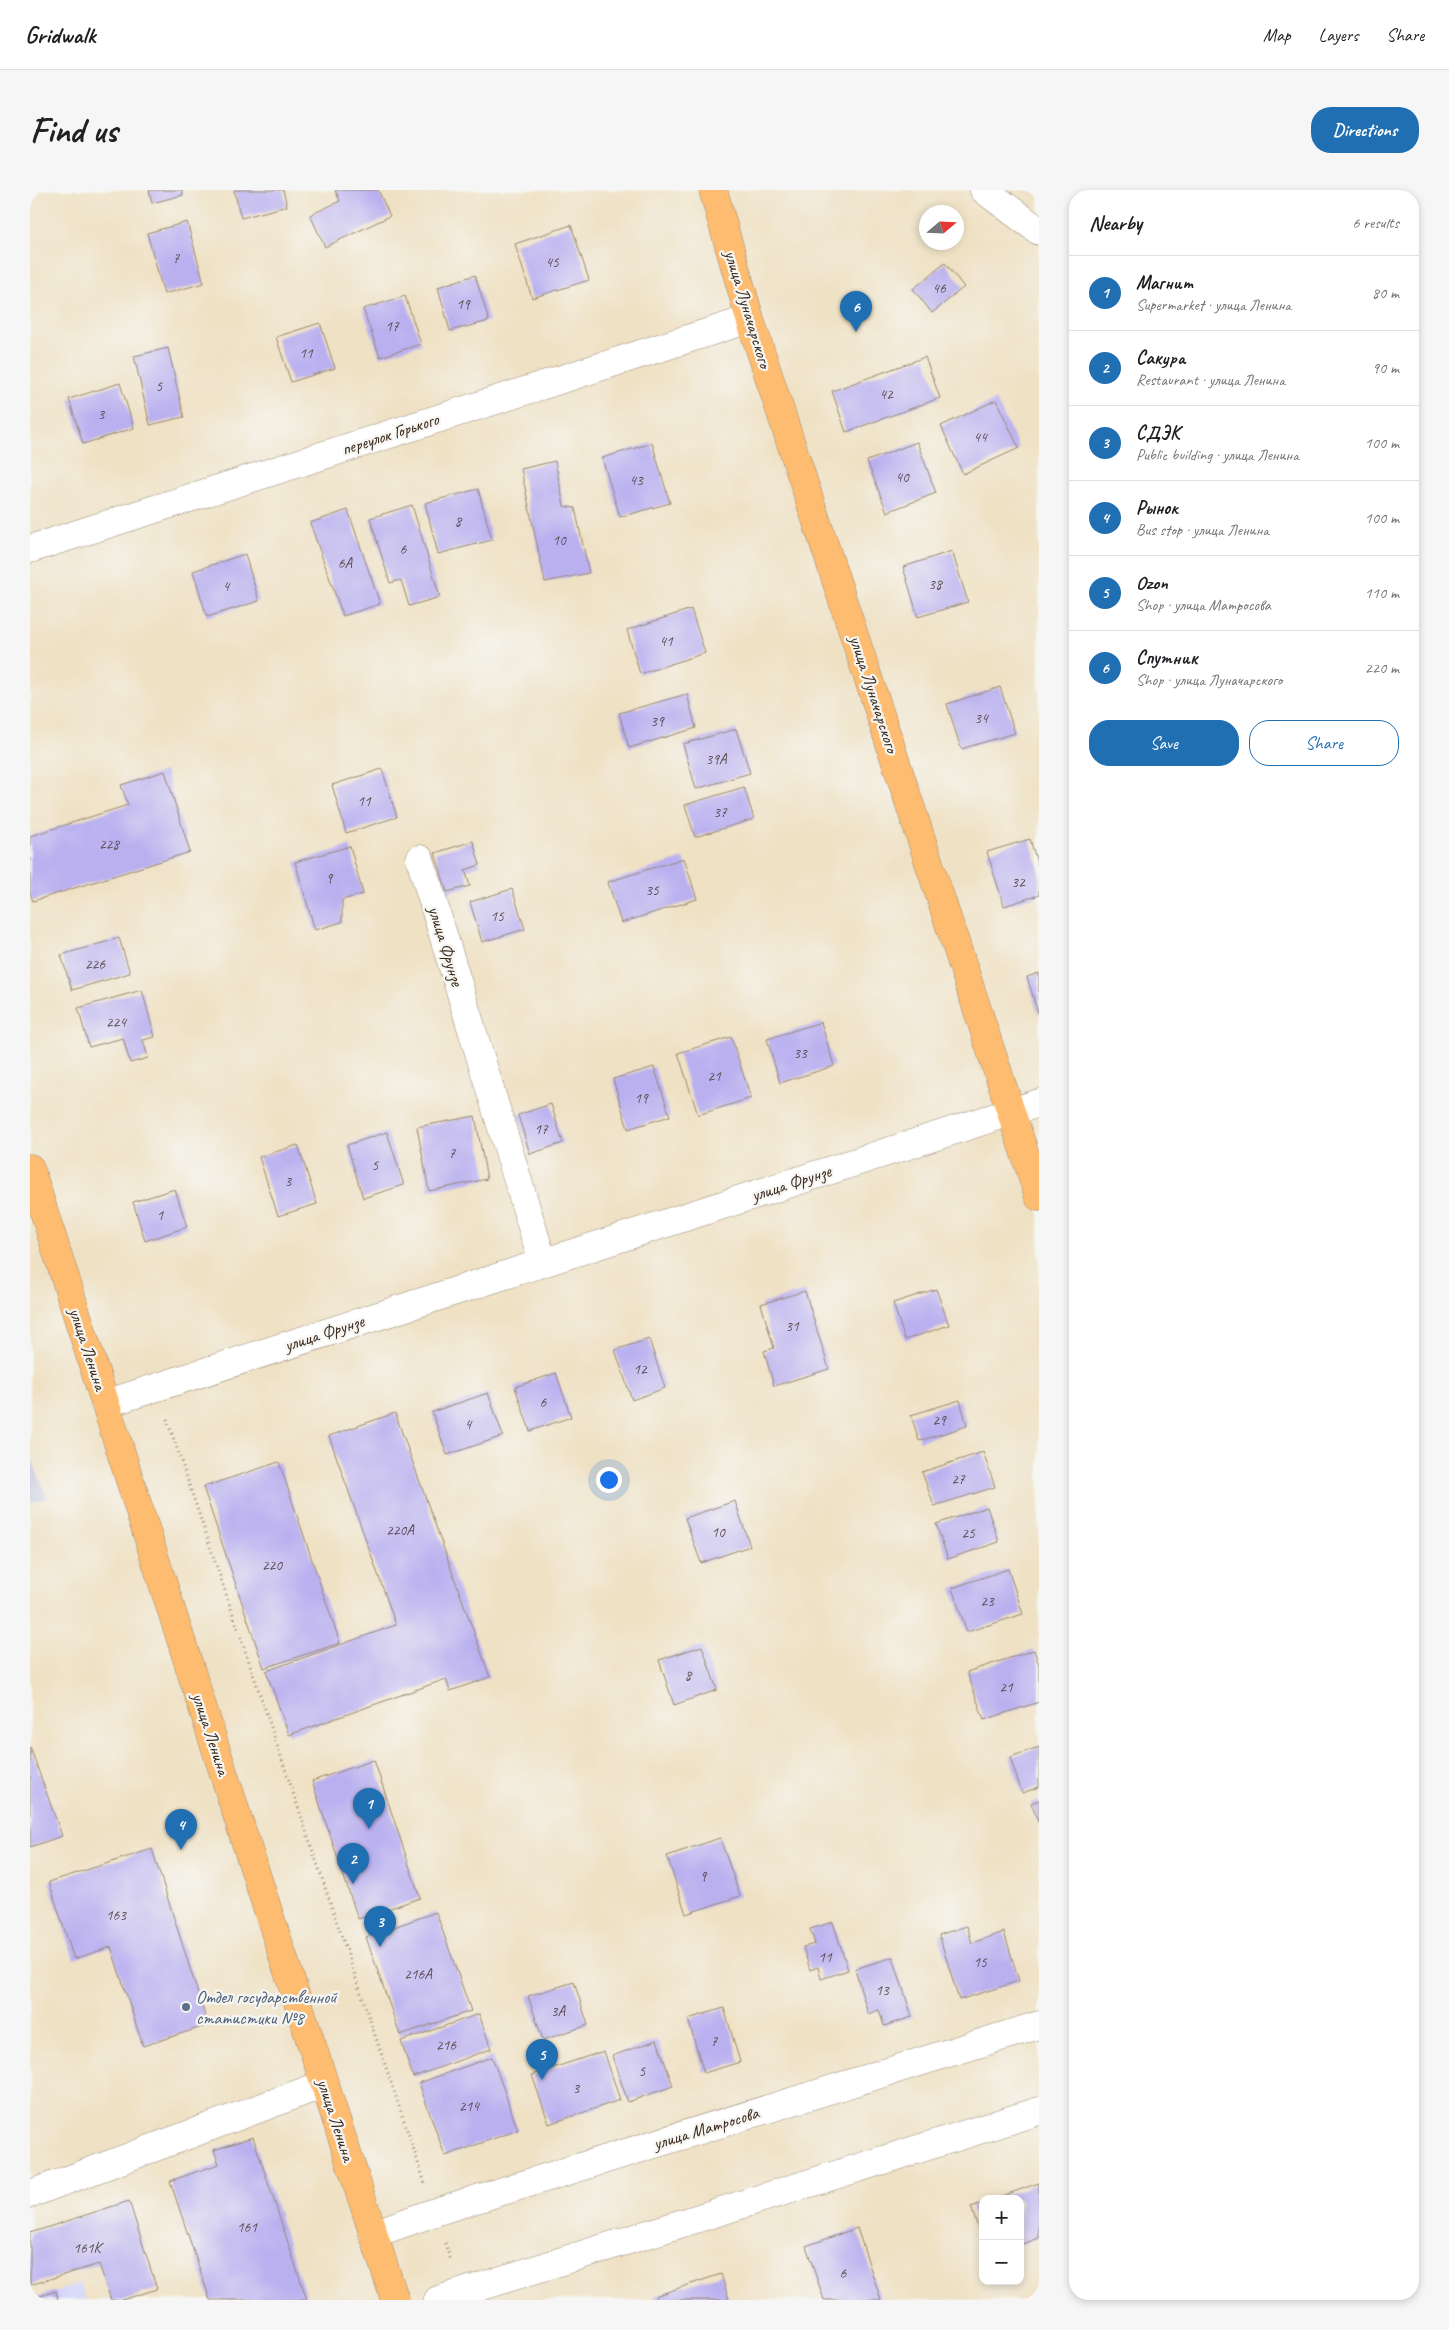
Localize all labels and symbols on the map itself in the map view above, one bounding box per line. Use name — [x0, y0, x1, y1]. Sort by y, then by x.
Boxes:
north arrow — [919, 205, 964, 250]
street label: улица Луначарского — [719, 247, 777, 372]
house number: 7 — [173, 249, 181, 268]
house number: 45 — [545, 253, 560, 272]
house number: 46 — [932, 279, 947, 298]
pin: 6 — [840, 291, 872, 332]
house number: 19 — [456, 295, 471, 314]
house number: 17 — [385, 317, 400, 336]
house number: 11 — [299, 344, 314, 363]
house number: 5 — [156, 377, 164, 396]
house number: 42 — [879, 385, 894, 404]
house number: 3 — [98, 405, 106, 424]
street label: переулок Горького — [339, 407, 443, 460]
house number: 44 — [973, 428, 988, 447]
house number: 40 — [895, 468, 910, 487]
house number: 43 — [629, 471, 644, 490]
house number: 8 — [455, 512, 463, 531]
house number: 10 — [552, 531, 567, 550]
house number: 6 — [400, 540, 408, 559]
house number: 6А — [338, 554, 354, 573]
house number: 38 — [928, 575, 943, 594]
house number: 4 — [223, 577, 231, 596]
house number: 41 — [659, 632, 674, 651]
street label: улица Луначарского — [844, 632, 904, 757]
house number: 34 — [974, 709, 989, 728]
house number: 39 — [650, 712, 665, 731]
house number: 39А — [705, 750, 728, 769]
house number: 11 — [357, 792, 372, 811]
house number: 37 — [713, 803, 728, 822]
house number: 228 — [99, 835, 120, 854]
house number: 9 — [326, 869, 334, 888]
house number: 32 — [1011, 873, 1026, 892]
house number: 35 — [645, 881, 660, 900]
street label: улица Фрунзе — [422, 902, 469, 990]
house number: 15 — [490, 907, 505, 926]
house number: 226 — [85, 955, 106, 974]
house number: 224 — [106, 1013, 127, 1032]
house number: 33 — [793, 1044, 808, 1063]
house number: 21 — [707, 1067, 722, 1086]
house number: 19 — [634, 1089, 649, 1108]
house number: 17 — [534, 1120, 549, 1139]
house number: 7 — [449, 1144, 457, 1163]
house number: 5 — [372, 1156, 380, 1175]
street label: улица Фрунзе — [747, 1159, 835, 1207]
house number: 3 — [285, 1172, 293, 1191]
house number: 1 — [157, 1206, 165, 1225]
street label: улица Ленина — [64, 1304, 112, 1395]
street label: улица Фрунзе — [280, 1309, 368, 1357]
house number: 31 — [785, 1317, 800, 1336]
house number: 12 — [633, 1360, 648, 1379]
house number: 6 — [540, 1393, 548, 1412]
house number: 29 — [932, 1411, 947, 1430]
house number: 4 — [465, 1415, 473, 1434]
your location — [596, 1467, 622, 1493]
house number: 27 — [951, 1470, 966, 1489]
house number: 220А — [386, 1521, 415, 1540]
house number: 10 — [711, 1523, 726, 1542]
house number: 25 — [961, 1524, 976, 1543]
house number: 220 — [262, 1556, 283, 1575]
house number: 23 — [980, 1592, 995, 1611]
house number: 8 — [685, 1666, 693, 1685]
house number: 21 — [999, 1678, 1014, 1697]
street label: улица Ленина — [187, 1689, 235, 1780]
pin: 1 — [353, 1788, 385, 1829]
pin: 4 — [165, 1809, 197, 1850]
pin: 2 — [337, 1843, 369, 1884]
house number: 9 — [700, 1867, 708, 1886]
house number: 163 — [106, 1906, 127, 1925]
pin: 3 — [364, 1906, 396, 1947]
house number: 11 — [818, 1948, 833, 1967]
house number: 15 — [973, 1953, 988, 1972]
house number: 216А — [404, 1965, 433, 1984]
house number: 13 — [875, 1981, 890, 2000]
place label: Отдел государственной статистики №8 — [196, 1986, 338, 2029]
marker: Отдел государственной статистики №8 — [180, 2001, 192, 2013]
house number: 3А — [551, 2002, 567, 2021]
house number: 7 — [711, 2032, 719, 2051]
house number: 216 — [436, 2036, 457, 2055]
pin: 5 — [526, 2039, 558, 2080]
house number: 5 — [639, 2062, 647, 2081]
street label: улица Ленина — [312, 2075, 360, 2166]
house number: 3 — [573, 2079, 581, 2098]
house number: 214 — [459, 2097, 480, 2116]
street label: улица Матросова — [650, 2101, 762, 2155]
house number: 161 — [237, 2218, 258, 2237]
house number: 161К — [73, 2239, 104, 2258]
house number: 6 — [840, 2264, 848, 2283]

